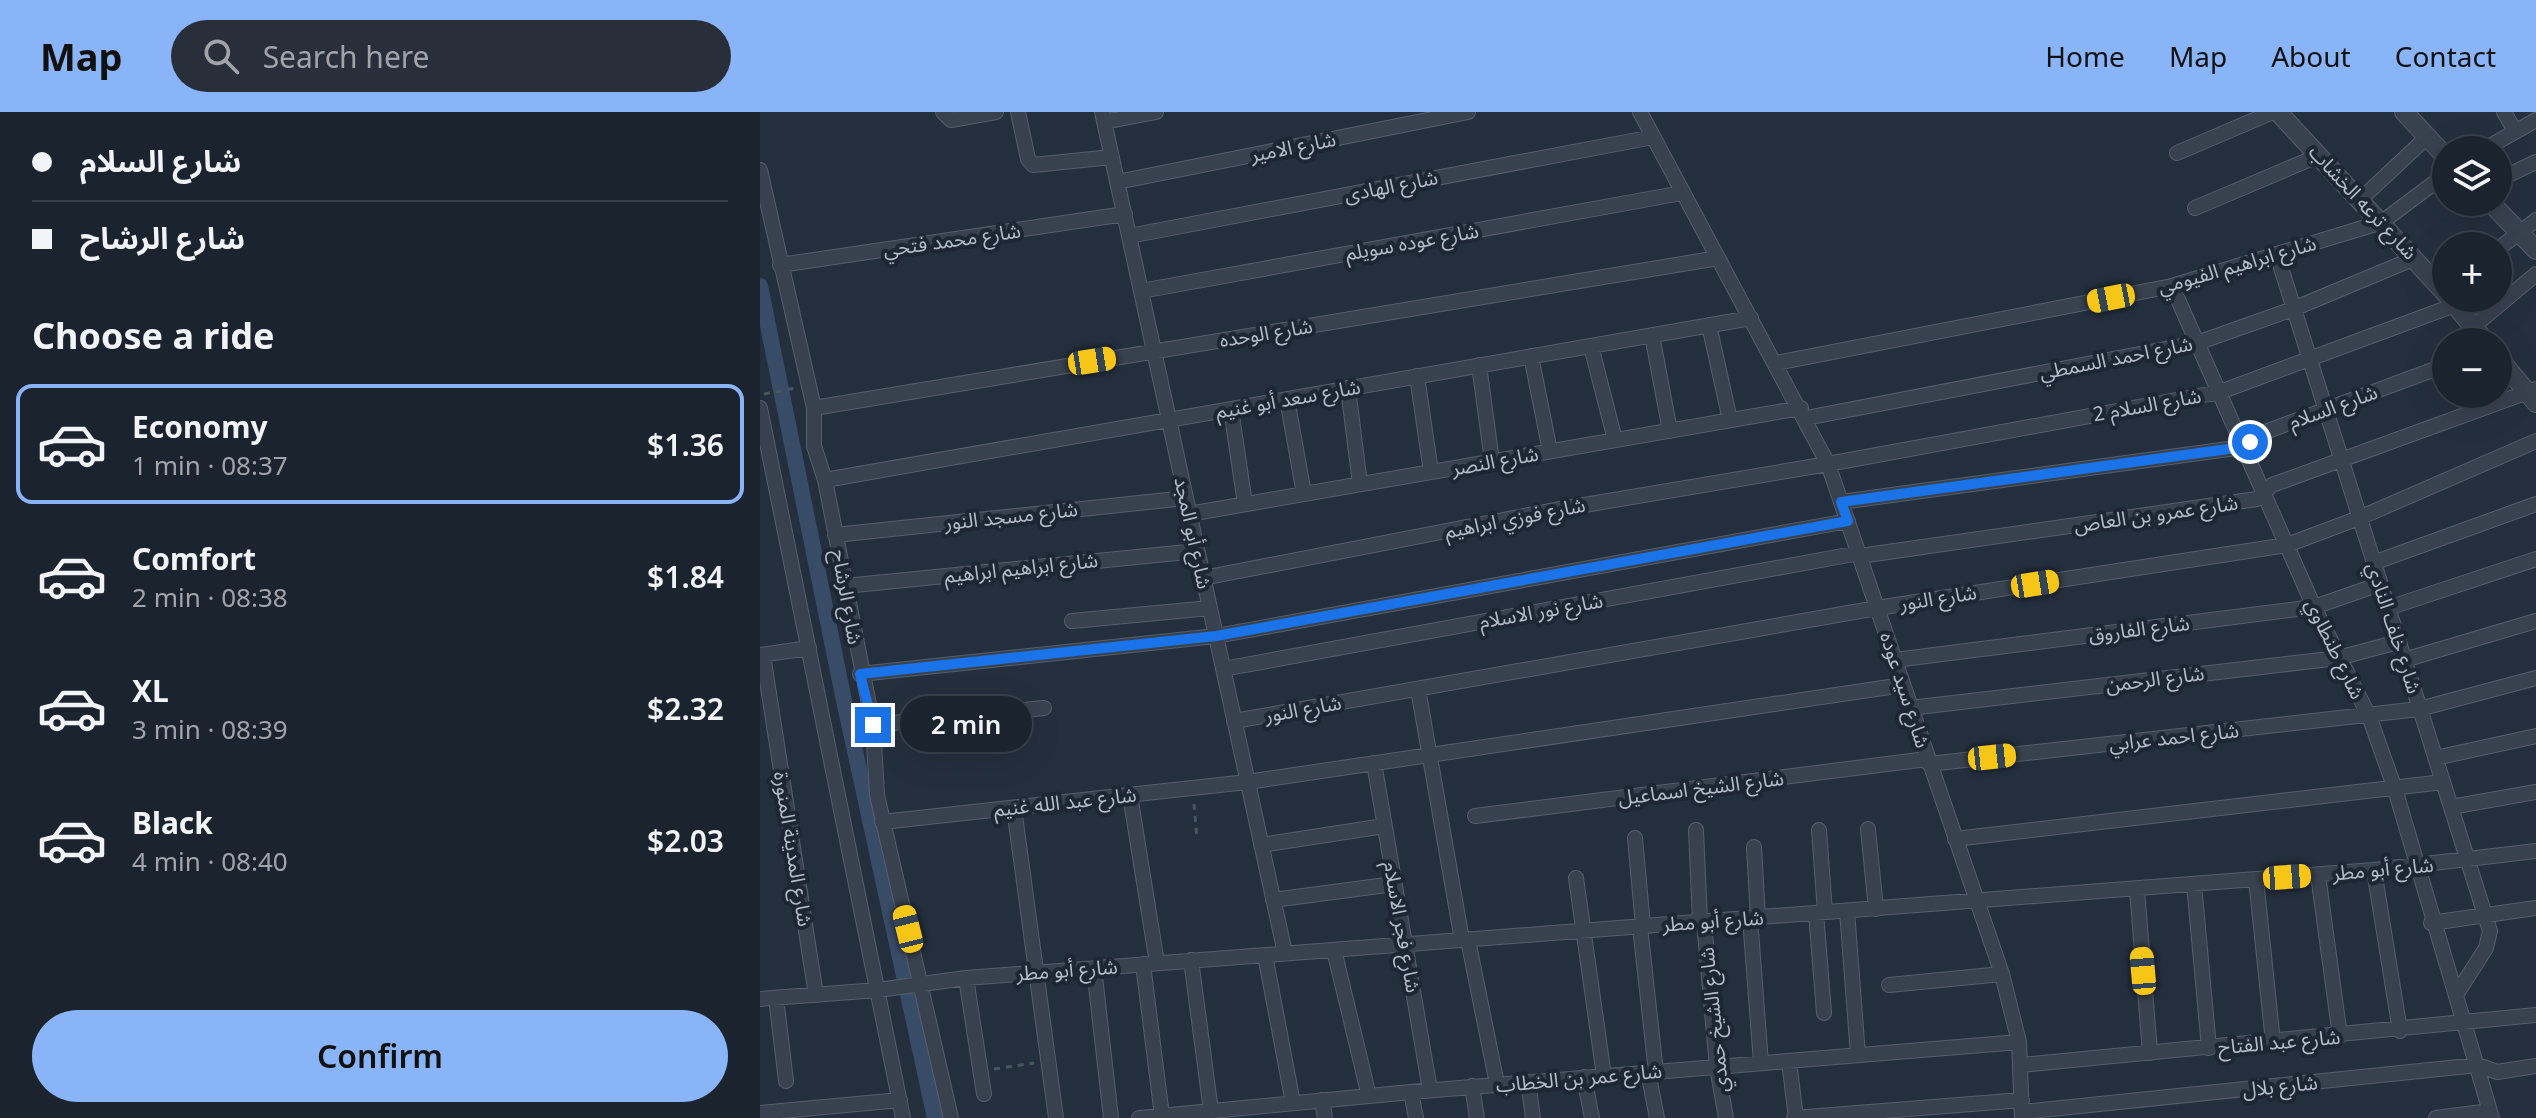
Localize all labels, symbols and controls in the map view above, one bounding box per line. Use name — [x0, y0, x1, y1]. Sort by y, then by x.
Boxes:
search box — [171, 20, 731, 92]
text: Map — [40, 30, 123, 82]
icon: search — [199, 34, 243, 78]
text: Search here — [263, 36, 430, 77]
text: Home — [2045, 37, 2125, 75]
text: Map — [2169, 37, 2227, 75]
text: About — [2271, 37, 2351, 75]
text: Contact — [2395, 37, 2496, 75]
street label: شارع الامير — [1247, 125, 1338, 170]
map controls — [2432, 136, 2512, 408]
button: layers — [2432, 136, 2512, 216]
street label: شارع ترعه الخشاب — [2302, 138, 2424, 266]
text: شارع السلام — [80, 140, 241, 181]
street label: شارع الهادى — [1342, 163, 1440, 210]
street label: شارع محمد فتحي — [881, 216, 1023, 265]
text: شارع الرشاح — [80, 217, 245, 258]
street label: شارع عوده سويلم — [1343, 217, 1481, 268]
street label: شارع ابراهيم الفيومي — [2154, 229, 2320, 303]
button: + — [2432, 232, 2512, 312]
car — [2085, 282, 2137, 314]
text: Choose a ride — [32, 311, 274, 360]
street label: شارع الوحده — [1217, 312, 1315, 355]
button: − — [2432, 328, 2512, 408]
street label: شارع احمد السمطي — [2037, 329, 2195, 388]
car — [1066, 345, 1118, 377]
street label: شارع سعد أبو غنيم — [1213, 372, 1363, 426]
street label: شارع السلام — [2285, 378, 2382, 437]
street label: شارع السلام 2 — [2091, 382, 2203, 429]
text: Economy — [132, 406, 268, 447]
icon: car — [36, 408, 108, 480]
text: $1.36 — [647, 424, 724, 465]
route start — [2232, 424, 2268, 460]
street label: شارع النصر — [1448, 440, 1541, 484]
text: 1 min · 08:37 — [132, 447, 288, 483]
street label: شارع أبو المجد — [1166, 474, 1219, 592]
street label: شارع عمرو بن العاص — [2072, 489, 2240, 540]
street label: شارع فوزي ابراهيم — [1442, 491, 1588, 547]
street label: شارع مسجد النور — [942, 495, 1079, 538]
text: Comfort — [132, 538, 256, 579]
icon: car — [36, 540, 108, 612]
street label: شارع ابراهيم ابراهيم — [943, 546, 1099, 591]
street label: شارع الرشاح — [824, 547, 869, 647]
text: $1.84 — [647, 556, 724, 597]
street label: شارع خلف النادي — [2358, 559, 2428, 698]
car — [2009, 568, 2061, 600]
street label: شارع النور — [1896, 578, 1979, 619]
text: 2 min · 08:38 — [132, 579, 288, 615]
street label: شارع نور الاسلام — [1477, 586, 1605, 637]
street label: شارع طنطاوي — [2297, 594, 2371, 705]
street label: شارع الفاروق — [2087, 609, 2191, 650]
street label: شارع سيد عوده — [1872, 628, 1937, 752]
street label: شارع الرحمن — [2104, 659, 2206, 700]
text: XL — [132, 670, 169, 711]
icon: car — [36, 672, 108, 744]
text: $2.32 — [647, 688, 724, 729]
street label: شارع النور — [1261, 688, 1344, 731]
callout: 2 min — [901, 697, 1033, 753]
text: 2 min — [931, 706, 1001, 742]
route end — [855, 707, 891, 743]
text: 3 min · 08:39 — [132, 711, 288, 747]
street label: شارع احمد عرابي — [2108, 716, 2241, 759]
car — [1967, 743, 2017, 771]
street label: شارع الشيخ اسماعيل — [1617, 764, 1786, 813]
street label: شارع المدينة المنورة — [766, 769, 819, 929]
street label: شارع عبد الله غنيم — [992, 781, 1138, 824]
text: Black — [132, 802, 213, 843]
icon: car — [36, 804, 108, 876]
text: $2.03 — [647, 820, 724, 861]
text: 4 min · 08:40 — [132, 843, 288, 879]
street label: شارع أبو مطر — [2330, 851, 2435, 888]
street label: شارع فجر الاسلام — [1376, 859, 1427, 995]
car — [2262, 863, 2312, 891]
car — [891, 903, 925, 955]
street label: شارع أبو مطر — [1660, 903, 1765, 940]
street label: شارع الشيخ حمدي — [1692, 946, 1737, 1094]
car — [2129, 946, 2157, 996]
street label: شارع أبو مطر — [1014, 952, 1119, 989]
button: Confirm — [32, 1010, 728, 1102]
street label: شارع عبد الفتاح — [2217, 1023, 2342, 1062]
street label: شارع عمر بن الخطاب — [1495, 1057, 1663, 1100]
street label: شارع بلال — [2241, 1068, 2319, 1105]

